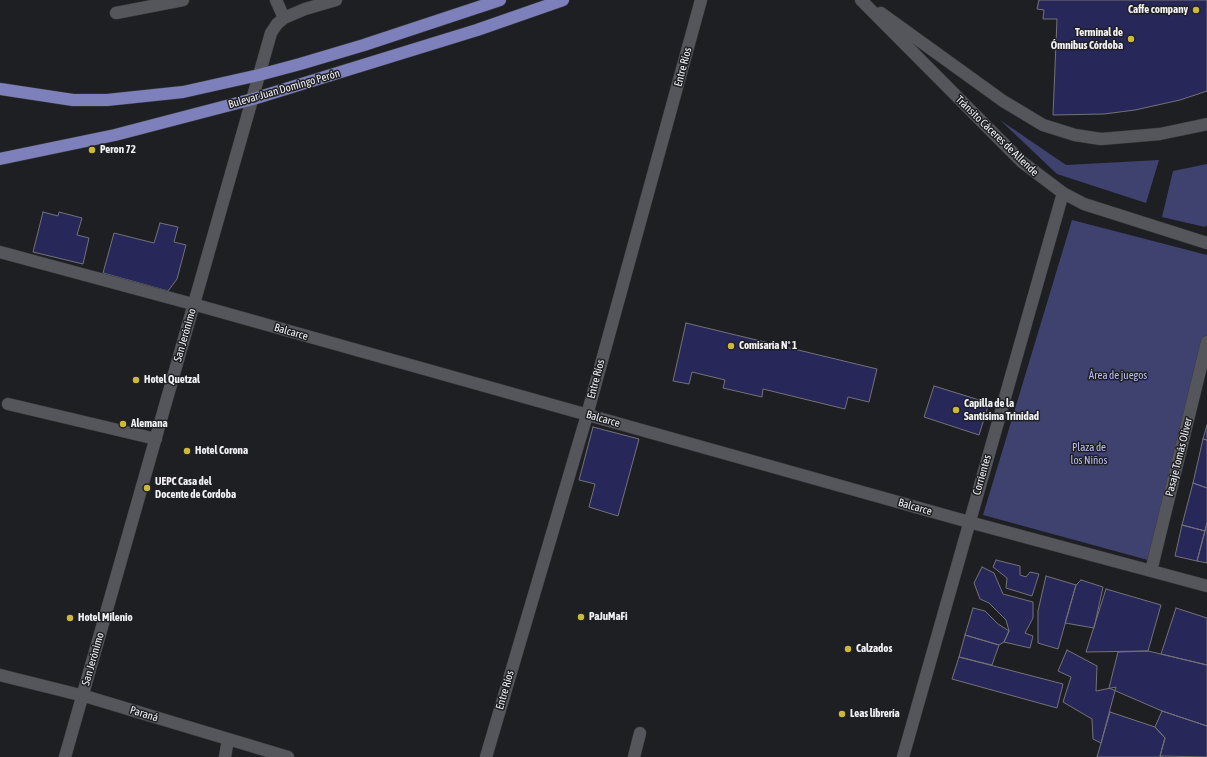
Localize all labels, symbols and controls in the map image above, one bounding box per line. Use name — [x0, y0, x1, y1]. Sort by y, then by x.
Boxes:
place label: Caffe company — [1128, 3, 1188, 17]
marker: Caffe company — [1191, 5, 1201, 15]
place label: Terminal de Ómnibus Córdoba — [1051, 26, 1123, 52]
marker: Terminal de Ómnibus Córdoba — [1126, 34, 1136, 44]
street label: Entre Ríos — [671, 46, 695, 88]
street label: Bulevar Juan Domingo Perón — [227, 67, 341, 111]
street label: Tránsito Cáceres de Allende — [953, 93, 1041, 179]
place label: Peron 72 — [100, 143, 136, 157]
marker: Peron 72 — [87, 145, 97, 155]
street label: San Jerónimo — [171, 307, 199, 363]
street label: Balcarce — [273, 321, 309, 343]
place label: Comisaría Nº 1 — [739, 339, 797, 353]
marker: Comisaría Nº 1 — [726, 341, 736, 351]
street label: Entre Ríos — [584, 358, 608, 400]
park label: Área de juegos — [1089, 369, 1147, 383]
place label: Hotel Quetzal — [144, 373, 200, 387]
marker: Hotel Quetzal — [131, 375, 141, 385]
place label: Capilla de la Santísima Trinidad — [964, 397, 1039, 423]
marker: Capilla de la Santísima Trinidad — [951, 405, 961, 415]
street label: Balcarce — [585, 408, 621, 430]
street label: Pasaje Tomás Oliver — [1163, 416, 1195, 498]
place label: Alemana — [131, 417, 168, 431]
marker: Alemana — [118, 419, 128, 429]
park label: Plaza de los Niños — [1071, 441, 1107, 467]
place label: Hotel Corona — [195, 444, 248, 458]
marker: Hotel Corona — [182, 446, 192, 456]
street label: Corrientes — [970, 453, 994, 497]
place label: UEPC Casa del Docente de Cordoba — [155, 475, 236, 501]
marker: UEPC Casa del Docente de Cordoba — [142, 483, 152, 493]
street label: Balcarce — [897, 496, 933, 518]
place label: PaJuMaFi — [589, 610, 628, 624]
place label: Hotel Milenio — [78, 611, 133, 625]
marker: PaJuMaFi — [576, 612, 586, 622]
marker: Hotel Milenio — [65, 613, 75, 623]
street label: San Jerónimo — [79, 631, 107, 687]
place label: Calzados — [856, 642, 892, 656]
marker: Calzados — [843, 644, 853, 654]
street label: Entre Ríos — [493, 669, 517, 711]
street label: Paraná — [128, 703, 160, 725]
place label: Leas librería — [850, 707, 900, 721]
marker: Leas librería — [837, 709, 847, 719]

